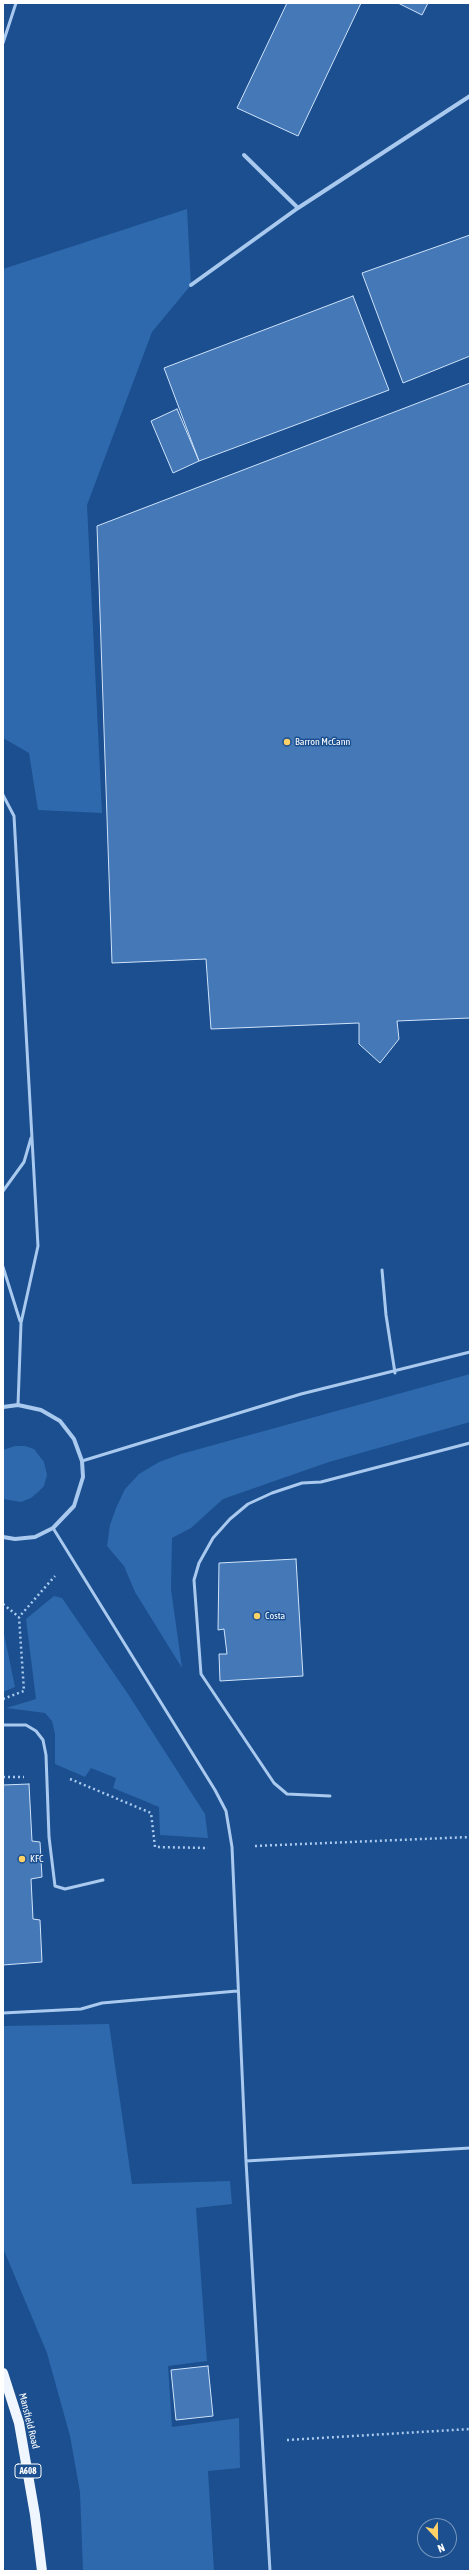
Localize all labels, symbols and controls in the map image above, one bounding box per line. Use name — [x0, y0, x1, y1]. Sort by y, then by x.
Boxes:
place label: Barron McCann — [295, 736, 350, 748]
marker: Barron McCann — [282, 737, 292, 747]
place label: Costa — [265, 1610, 285, 1622]
marker: Costa — [252, 1611, 262, 1621]
place label: KFC — [30, 1853, 43, 1865]
marker: KFC — [17, 1854, 27, 1864]
street label: Mansfield Road — [16, 2392, 42, 2450]
road number: A608 — [15, 2464, 41, 2478]
north arrow — [417, 2518, 457, 2558]
text: N — [436, 2541, 446, 2555]

